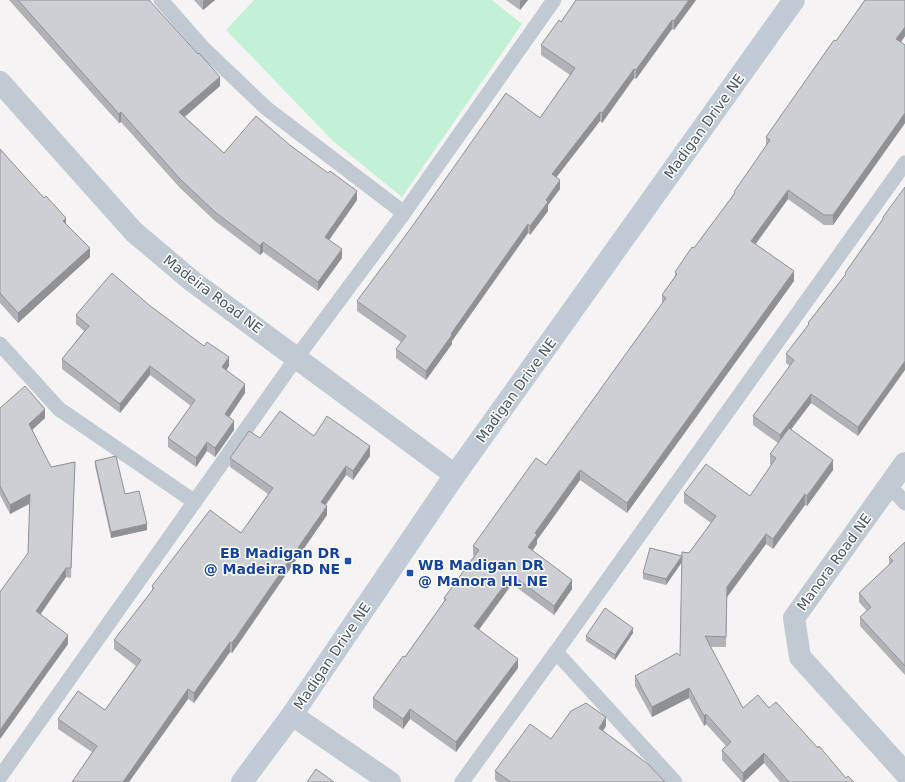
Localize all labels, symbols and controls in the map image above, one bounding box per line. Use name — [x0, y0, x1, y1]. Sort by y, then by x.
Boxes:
street label: Madigan Drive NE — [661, 71, 747, 181]
street label: Madeira Road NE — [160, 252, 266, 336]
street label: Madigan Drive NE — [473, 335, 559, 445]
street label: Manora Road NE — [794, 510, 874, 614]
place label: EB Madigan DR @ Madeira RD NE — [204, 545, 340, 577]
marker: EB Madigan DR @ Madeira RD NE — [343, 556, 353, 566]
place label: WB Madigan DR @ Manora HL NE — [418, 557, 548, 589]
marker: WB Madigan DR @ Manora HL NE — [405, 568, 415, 578]
street label: Madigan Drive NE — [290, 600, 374, 712]

